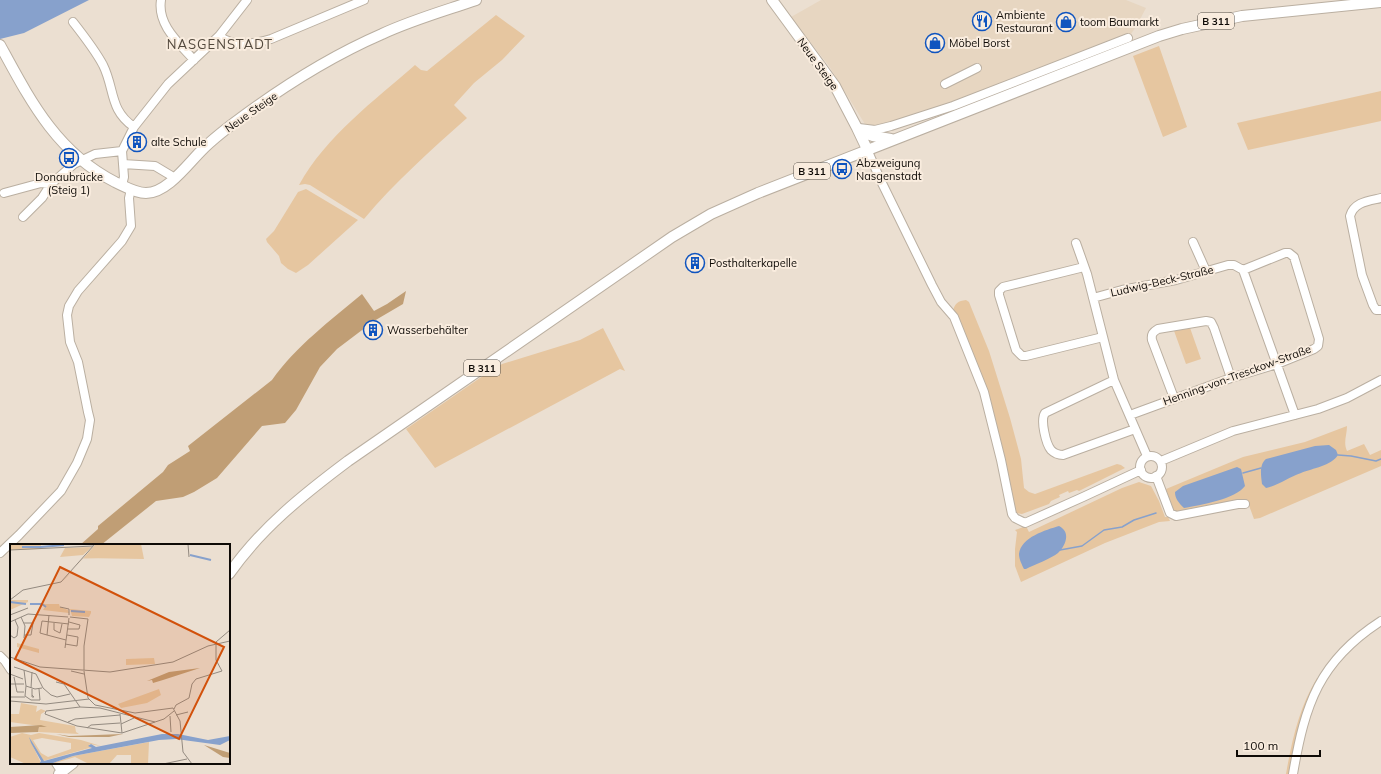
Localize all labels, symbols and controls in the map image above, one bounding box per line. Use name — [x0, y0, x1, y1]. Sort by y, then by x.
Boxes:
place label: Ambiente Restaurant — [996, 8, 1053, 35]
restaurant icon: Ambiente Restaurant — [971, 10, 993, 32]
shop icon: toom Baumarkt — [1055, 11, 1077, 33]
road number: B 311 — [1198, 13, 1234, 29]
place label: toom Baumarkt — [1080, 15, 1159, 29]
shop icon: Möbel Borst — [924, 32, 946, 54]
street label: Neue Steige — [794, 35, 842, 93]
district label: NASGENSTADT — [167, 36, 273, 52]
place label: Möbel Borst — [949, 36, 1010, 50]
street label: Neue Steige — [222, 89, 280, 135]
building icon: alte Schule — [126, 131, 148, 153]
place label: alte Schule — [151, 135, 207, 149]
bus stop icon: Donaubrücke (Steig 1) — [58, 147, 80, 169]
place label: Abzweigung Nasgenstadt — [856, 156, 922, 183]
bus stop icon: Abzweigung Nasgenstadt — [831, 158, 853, 180]
road number: B 311 — [794, 163, 830, 179]
place label: Donaubrücke (Steig 1) — [35, 170, 103, 197]
building icon: Posthalterkapelle — [684, 252, 706, 274]
place label: Posthalterkapelle — [709, 256, 797, 270]
street label: Ludwig-Beck-Straße — [1109, 262, 1215, 300]
building icon: Wasserbehälter — [362, 319, 384, 341]
place label: Wasserbehälter — [387, 323, 468, 337]
street label: Henning-von-Tresckow-Straße — [1161, 342, 1313, 408]
road number: B 311 — [464, 360, 500, 376]
inset map — [10, 544, 230, 764]
scale bar — [1237, 732, 1320, 758]
text: 100 m — [1243, 738, 1278, 753]

